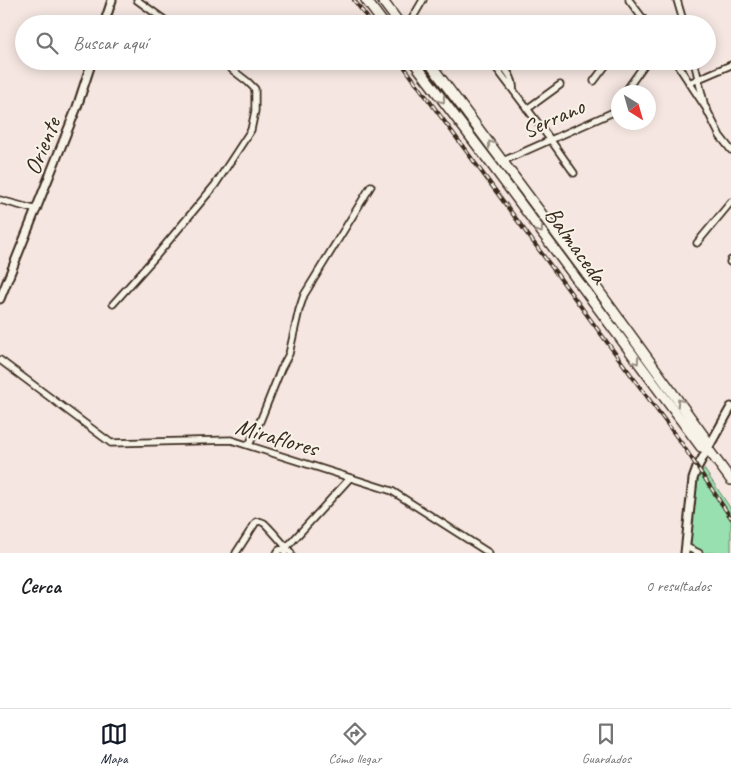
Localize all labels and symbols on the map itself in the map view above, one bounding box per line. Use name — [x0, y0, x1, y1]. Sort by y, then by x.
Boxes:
north arrow — [611, 85, 656, 130]
street label: Serrano — [517, 90, 590, 145]
one-way arrow — [437, 94, 445, 103]
street label: Oriente — [17, 111, 68, 179]
one-way arrow — [488, 141, 496, 150]
street label: Balmaceda — [538, 201, 615, 291]
one-way arrow — [534, 224, 543, 234]
one-way arrow — [631, 355, 639, 364]
one-way arrow — [677, 398, 686, 408]
street label: Miraflores — [232, 411, 323, 464]

